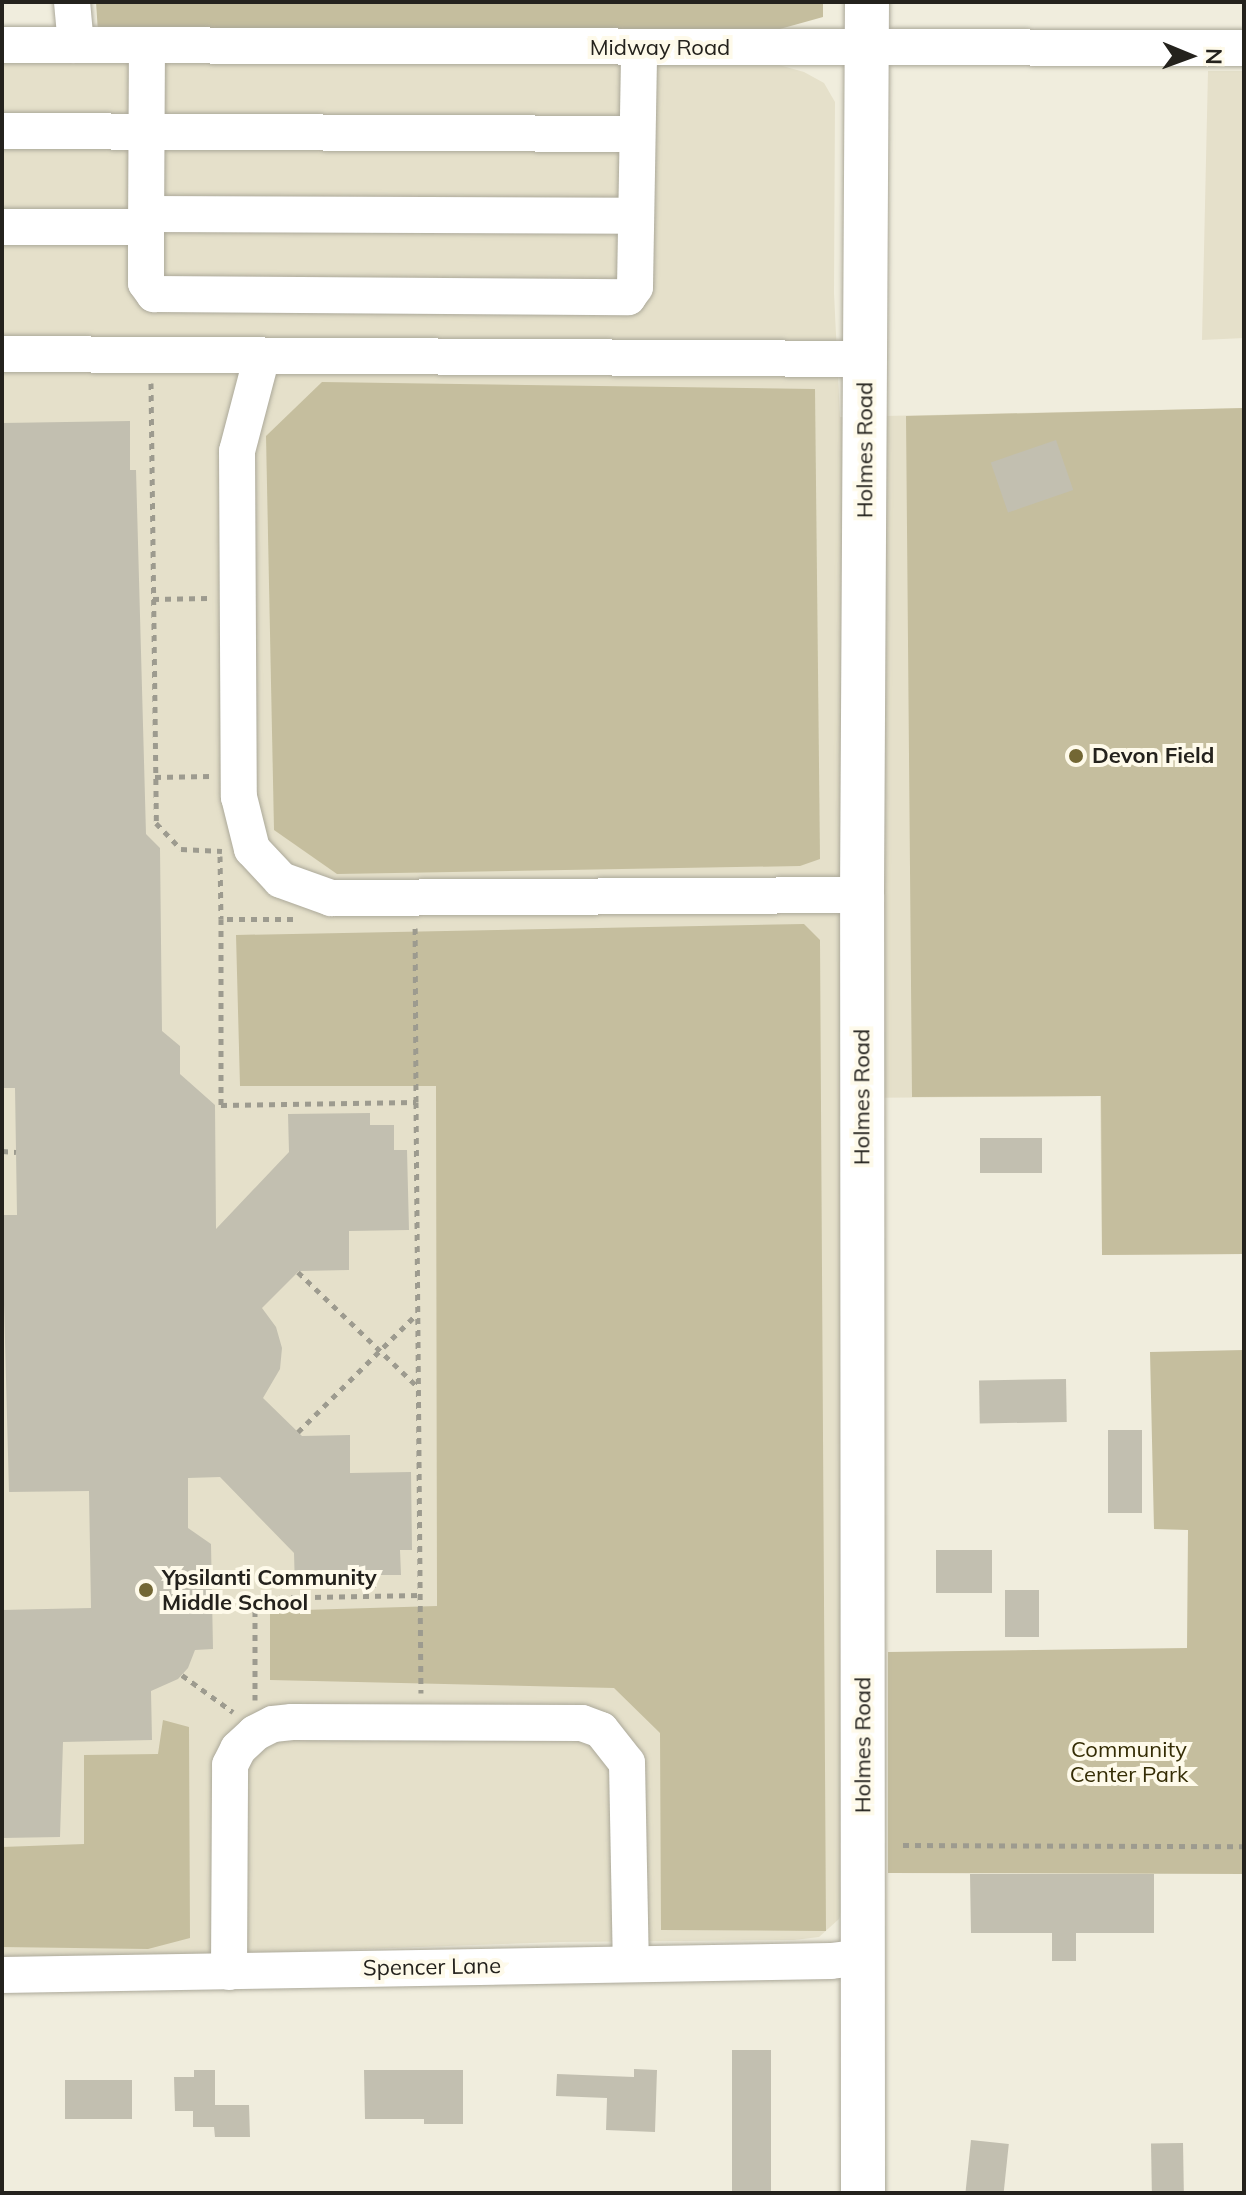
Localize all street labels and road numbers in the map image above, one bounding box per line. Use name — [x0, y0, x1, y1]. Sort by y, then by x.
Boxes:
street label: Midway Road — [590, 35, 730, 61]
street label: Holmes Road — [852, 382, 878, 518]
street label: Holmes Road — [849, 1029, 875, 1165]
street label: Holmes Road — [850, 1677, 876, 1813]
street label: Spencer Lane — [363, 1953, 501, 1981]

